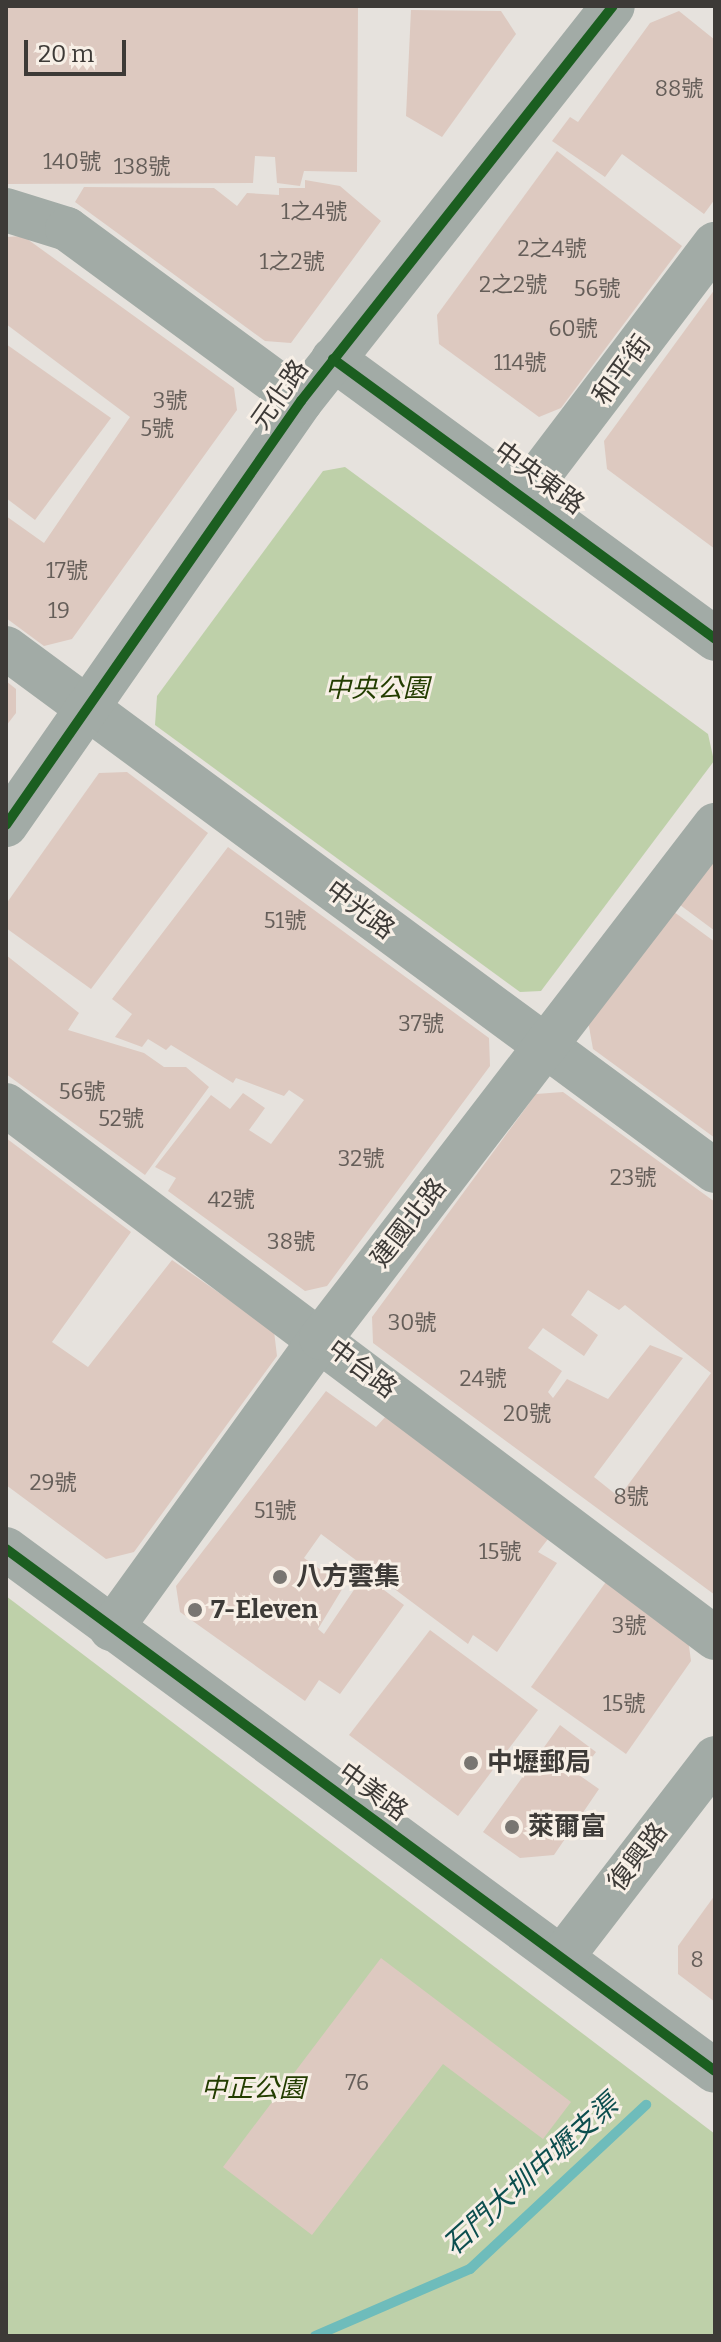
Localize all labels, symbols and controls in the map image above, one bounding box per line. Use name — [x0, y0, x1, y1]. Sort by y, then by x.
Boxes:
scale bar — [28, 24, 130, 74]
text: 20 m — [38, 40, 94, 68]
house number: 88號 — [655, 76, 703, 102]
house number: 140號 — [43, 149, 101, 175]
house number: 138號 — [114, 154, 170, 180]
house number: 1之4號 — [281, 199, 347, 225]
house number: 2之4號 — [518, 236, 586, 262]
house number: 1之2號 — [260, 249, 324, 275]
house number: 2之2號 — [479, 272, 547, 298]
house number: 56號 — [574, 276, 620, 302]
house number: 60號 — [548, 316, 598, 342]
street label: 和平街 — [586, 329, 658, 411]
house number: 114號 — [494, 350, 546, 376]
street label: 元化路 — [245, 354, 315, 436]
house number: 3號 — [153, 388, 187, 414]
house number: 5號 — [140, 416, 174, 442]
street label: 中央東路 — [488, 435, 590, 521]
house number: 17號 — [46, 558, 88, 584]
house number: 19 — [48, 598, 70, 624]
park label: 中央公園 — [325, 673, 429, 705]
street label: 中光路 — [319, 874, 401, 946]
house number: 51號 — [264, 908, 306, 934]
house number: 37號 — [398, 1011, 444, 1037]
house number: 56號 — [59, 1079, 105, 1105]
house number: 52號 — [98, 1106, 144, 1132]
house number: 32號 — [338, 1146, 384, 1172]
house number: 23號 — [610, 1165, 656, 1191]
street label: 建國北路 — [365, 1172, 453, 1274]
house number: 42號 — [208, 1187, 254, 1213]
house number: 38號 — [267, 1229, 315, 1255]
house number: 30號 — [388, 1310, 436, 1336]
street label: 中台路 — [321, 1333, 403, 1405]
house number: 24號 — [460, 1366, 506, 1392]
house number: 20號 — [503, 1401, 551, 1427]
house number: 29號 — [30, 1470, 76, 1496]
house number: 8號 — [613, 1484, 649, 1510]
house number: 51號 — [254, 1498, 296, 1524]
house number: 15號 — [479, 1539, 521, 1565]
place label: 八方雲集 — [296, 1561, 400, 1593]
marker: 八方雲集 — [271, 1568, 289, 1586]
place label: 7-Eleven — [211, 1594, 318, 1626]
marker: 7-Eleven — [186, 1601, 204, 1619]
house number: 3號 — [612, 1613, 646, 1639]
house number: 15號 — [603, 1691, 645, 1717]
place label: 中壢郵局 — [487, 1747, 591, 1779]
marker: 中壢郵局 — [462, 1754, 480, 1772]
street label: 中美路 — [332, 1756, 414, 1828]
place label: 萊爾富 — [528, 1811, 606, 1843]
street label: 復興路 — [602, 1817, 674, 1897]
marker: 萊爾富 — [503, 1818, 521, 1836]
house number: 8 — [690, 1947, 704, 1973]
house number: 76 — [345, 2070, 369, 2096]
park label: 中正公園 — [201, 2073, 305, 2105]
water label: 石門大圳中壢支渠 — [437, 2088, 625, 2262]

